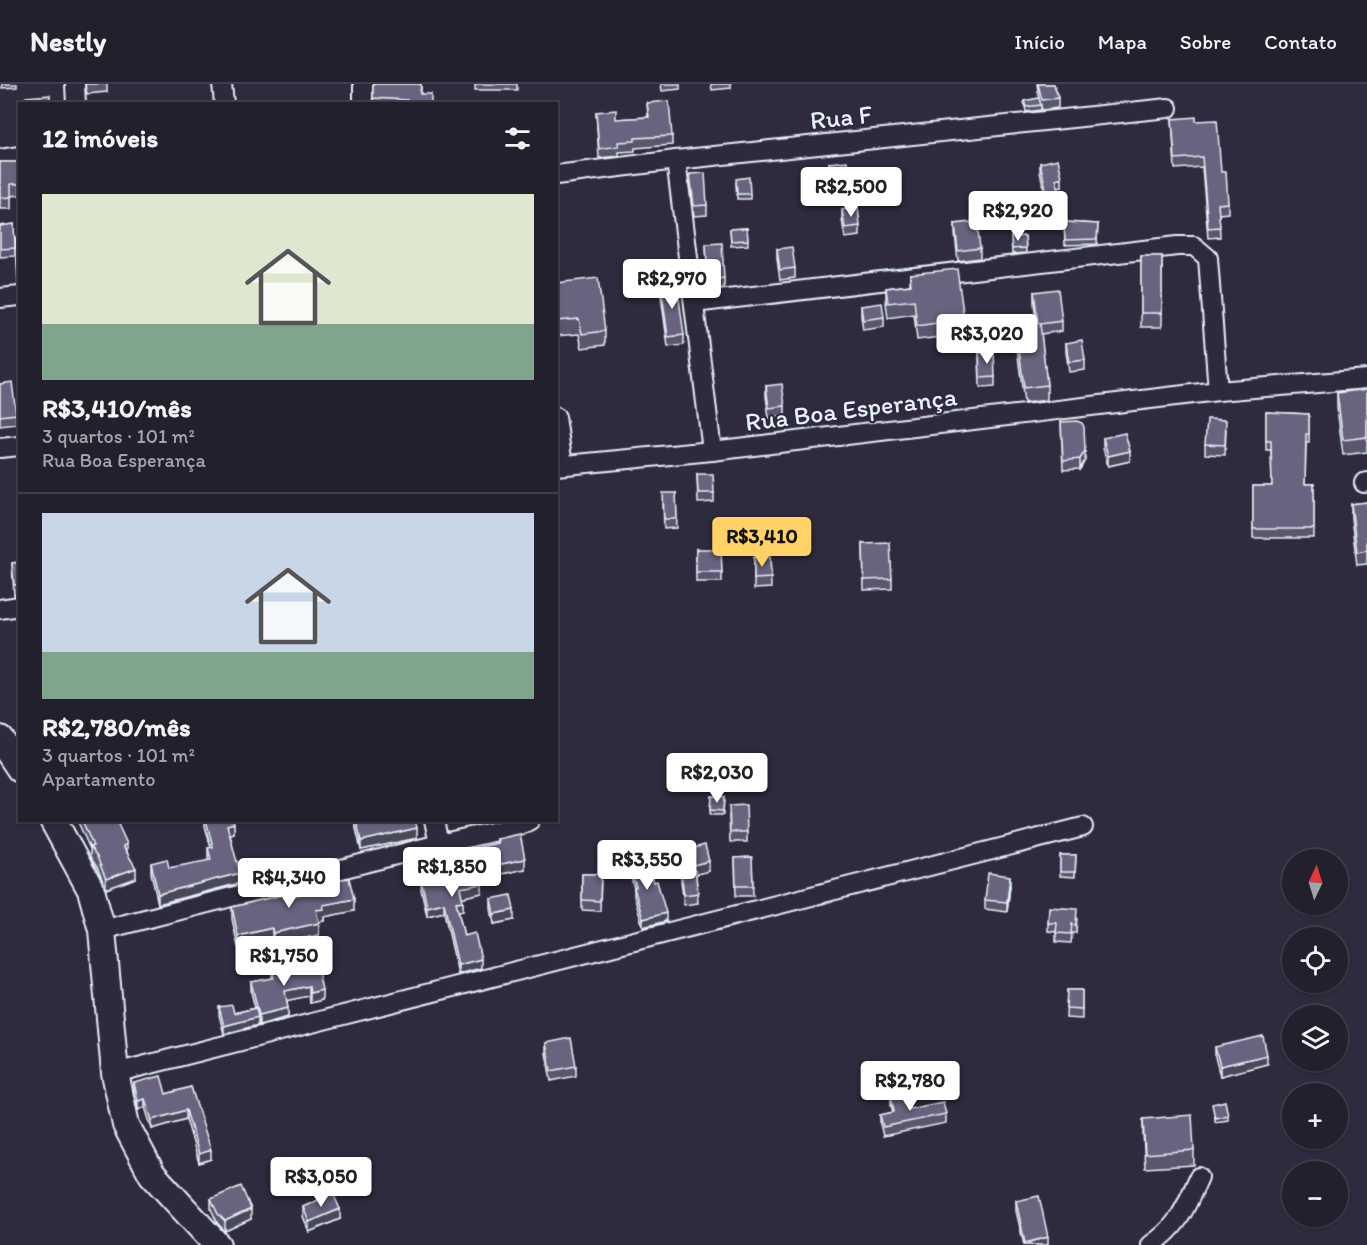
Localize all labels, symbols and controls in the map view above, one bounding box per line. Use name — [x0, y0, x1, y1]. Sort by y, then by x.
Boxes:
text: Nestly — [30, 24, 106, 58]
text: Início — [1014, 29, 1065, 54]
text: Mapa — [1098, 29, 1147, 54]
text: Sobre — [1180, 29, 1231, 54]
text: Contato — [1264, 29, 1337, 54]
street label: Rua F — [808, 98, 874, 136]
text: 12 imóveis — [42, 122, 158, 154]
icon: filters — [501, 122, 534, 155]
pin: R$2,500 — [796, 167, 906, 218]
text: R$2,500 — [815, 174, 887, 198]
pin: R$2,920 — [963, 191, 1073, 242]
text: R$2,920 — [983, 198, 1053, 222]
icon: home — [234, 233, 342, 341]
pin: R$2,970 — [617, 259, 727, 310]
text: R$2,970 — [637, 266, 707, 290]
pin: R$3,020 — [932, 314, 1042, 365]
text: R$3,020 — [950, 321, 1024, 345]
street label: Rua Boa Esperança — [743, 380, 959, 438]
text: R$3,410/mês — [42, 392, 192, 424]
text: 3 quartos · 101 m² — [42, 424, 195, 448]
text: Rua Boa Esperança — [42, 448, 206, 472]
pin: R$3,410 — [707, 517, 817, 568]
text: R$3,410 — [726, 524, 798, 548]
icon: home — [234, 552, 342, 660]
text: R$2,780/mês — [42, 711, 191, 743]
text: 3 quartos · 101 m² — [42, 743, 195, 767]
pin: R$2,030 — [662, 753, 772, 804]
text: R$2,030 — [680, 760, 754, 784]
text: Apartamento — [42, 767, 156, 791]
pin: R$3,550 — [592, 840, 702, 891]
pin: R$1,850 — [397, 847, 507, 898]
text: R$3,550 — [611, 847, 683, 871]
north arrow — [1282, 849, 1348, 915]
map controls — [1282, 849, 1348, 1227]
text: R$1,850 — [417, 854, 487, 878]
pin: R$4,340 — [234, 858, 344, 909]
text: R$4,340 — [252, 865, 326, 889]
button: locate — [1282, 927, 1348, 993]
pin: R$1,750 — [229, 936, 339, 987]
text: R$1,750 — [250, 943, 318, 967]
button: layers — [1282, 1005, 1348, 1071]
pin: R$2,780 — [855, 1061, 965, 1112]
text: R$2,780 — [875, 1068, 945, 1092]
button: + — [1282, 1083, 1348, 1149]
pin: R$3,050 — [266, 1157, 376, 1208]
button: − — [1282, 1161, 1348, 1227]
text: R$3,050 — [285, 1164, 358, 1188]

